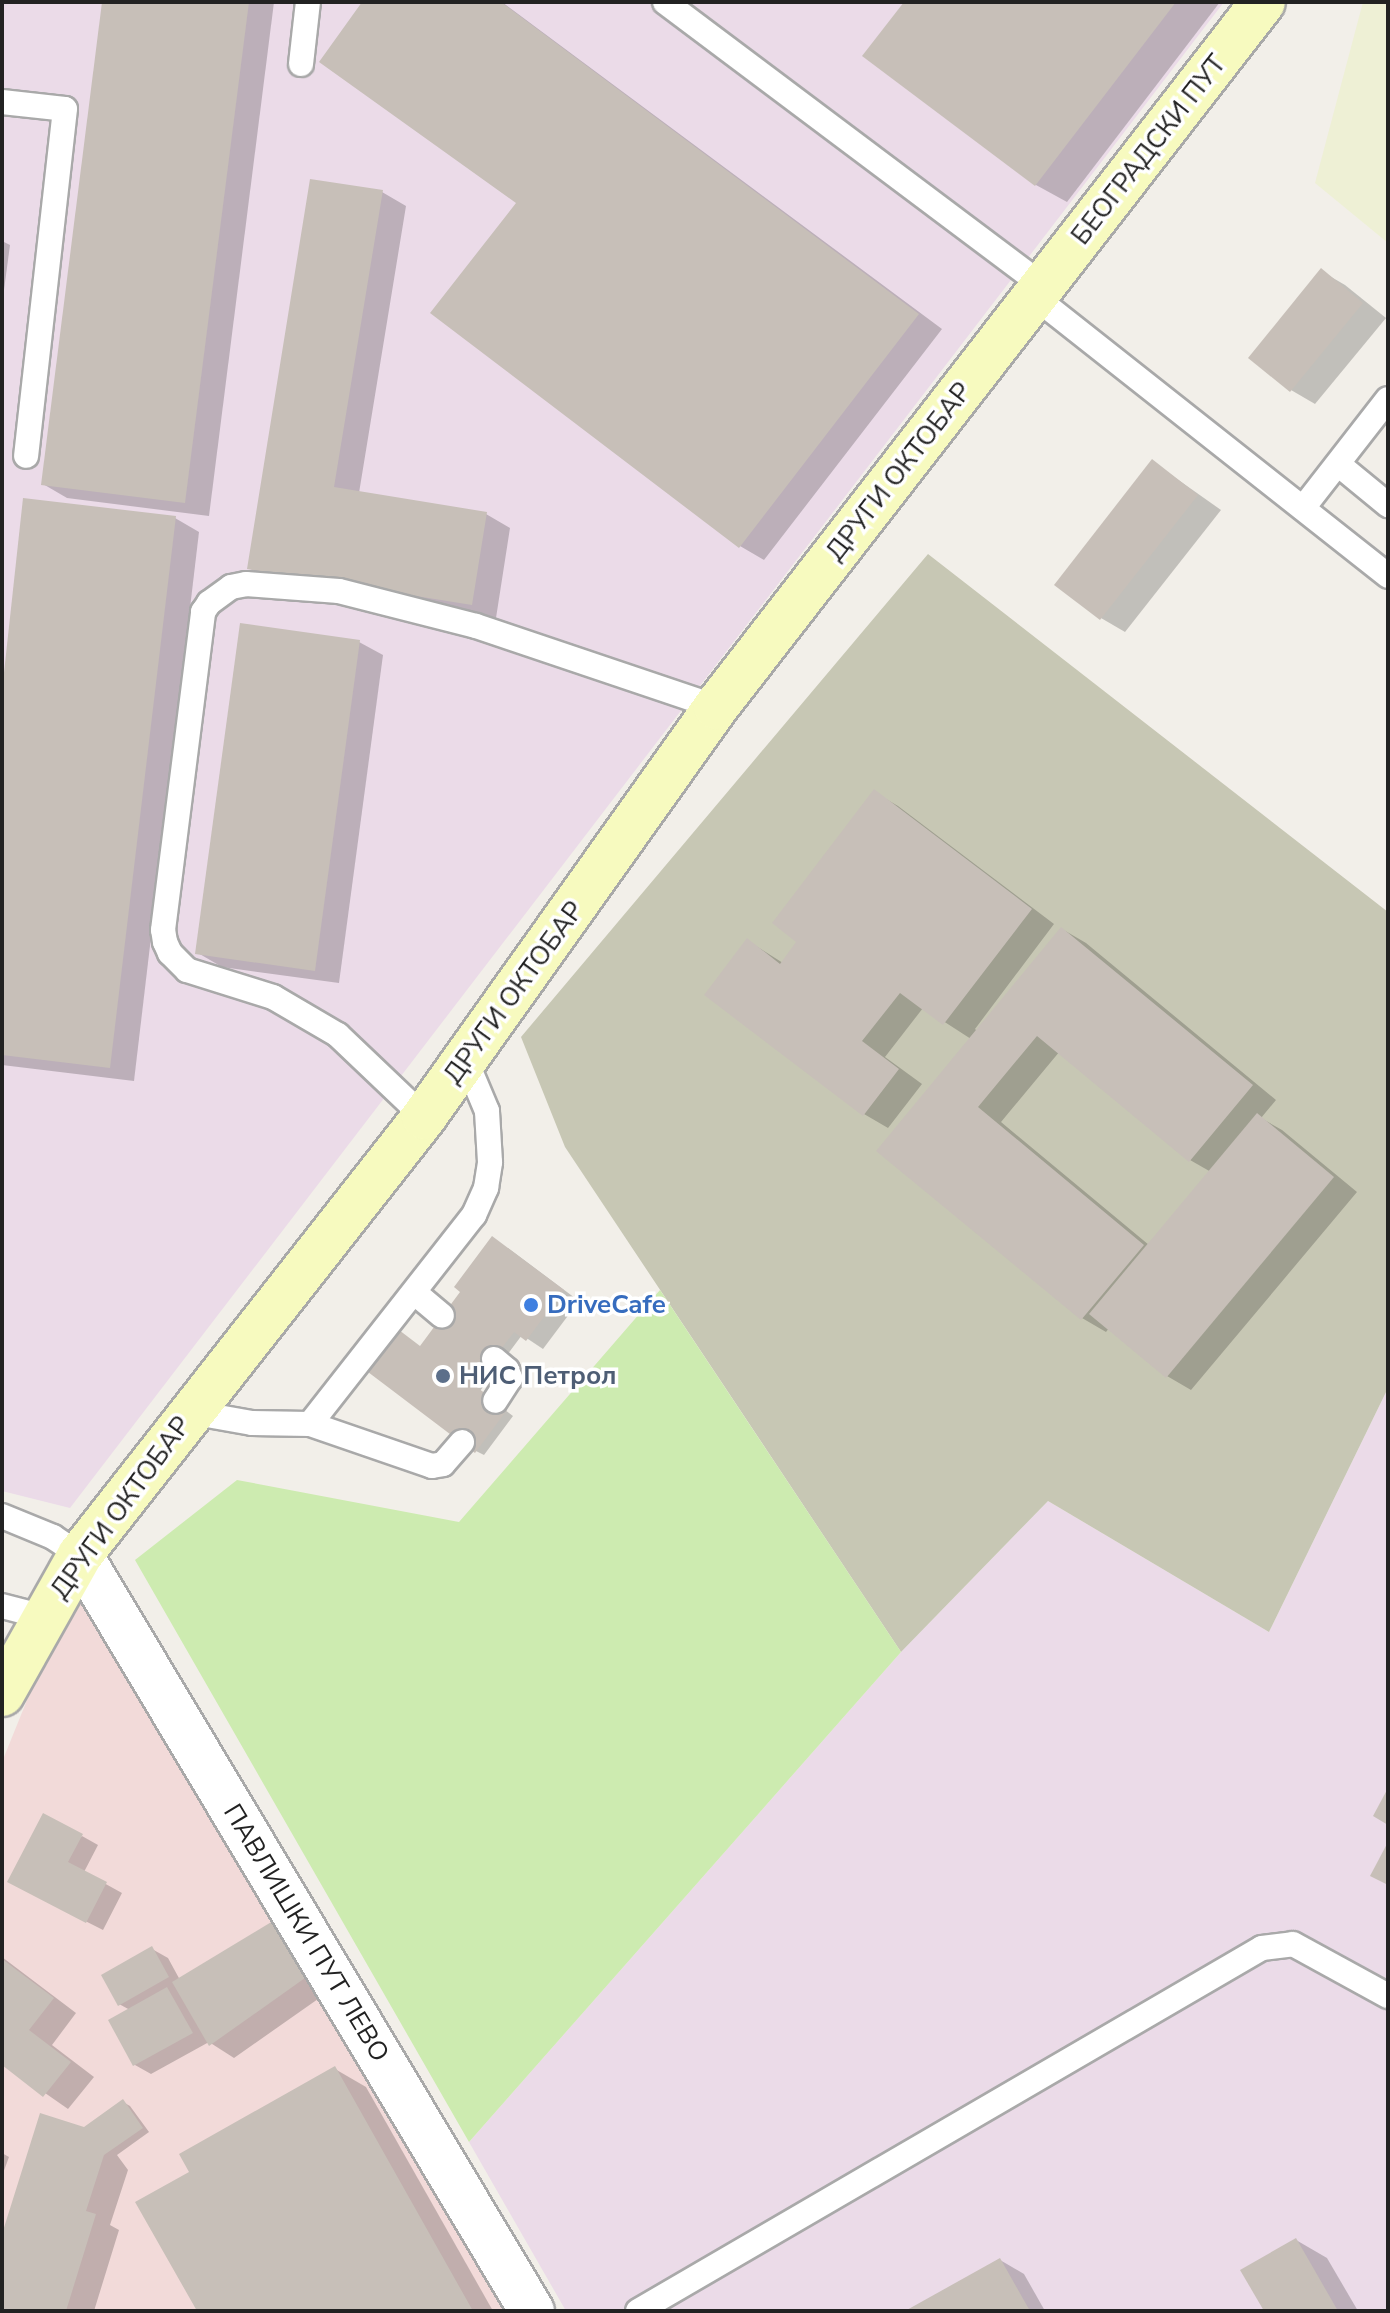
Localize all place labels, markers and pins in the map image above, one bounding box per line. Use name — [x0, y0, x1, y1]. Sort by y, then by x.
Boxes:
place label: DriveCafe — [547, 1289, 666, 1321]
marker: DriveCafe — [522, 1296, 540, 1314]
place label: НИС Петрол — [459, 1360, 616, 1392]
marker: НИС Петрол — [434, 1367, 452, 1385]

